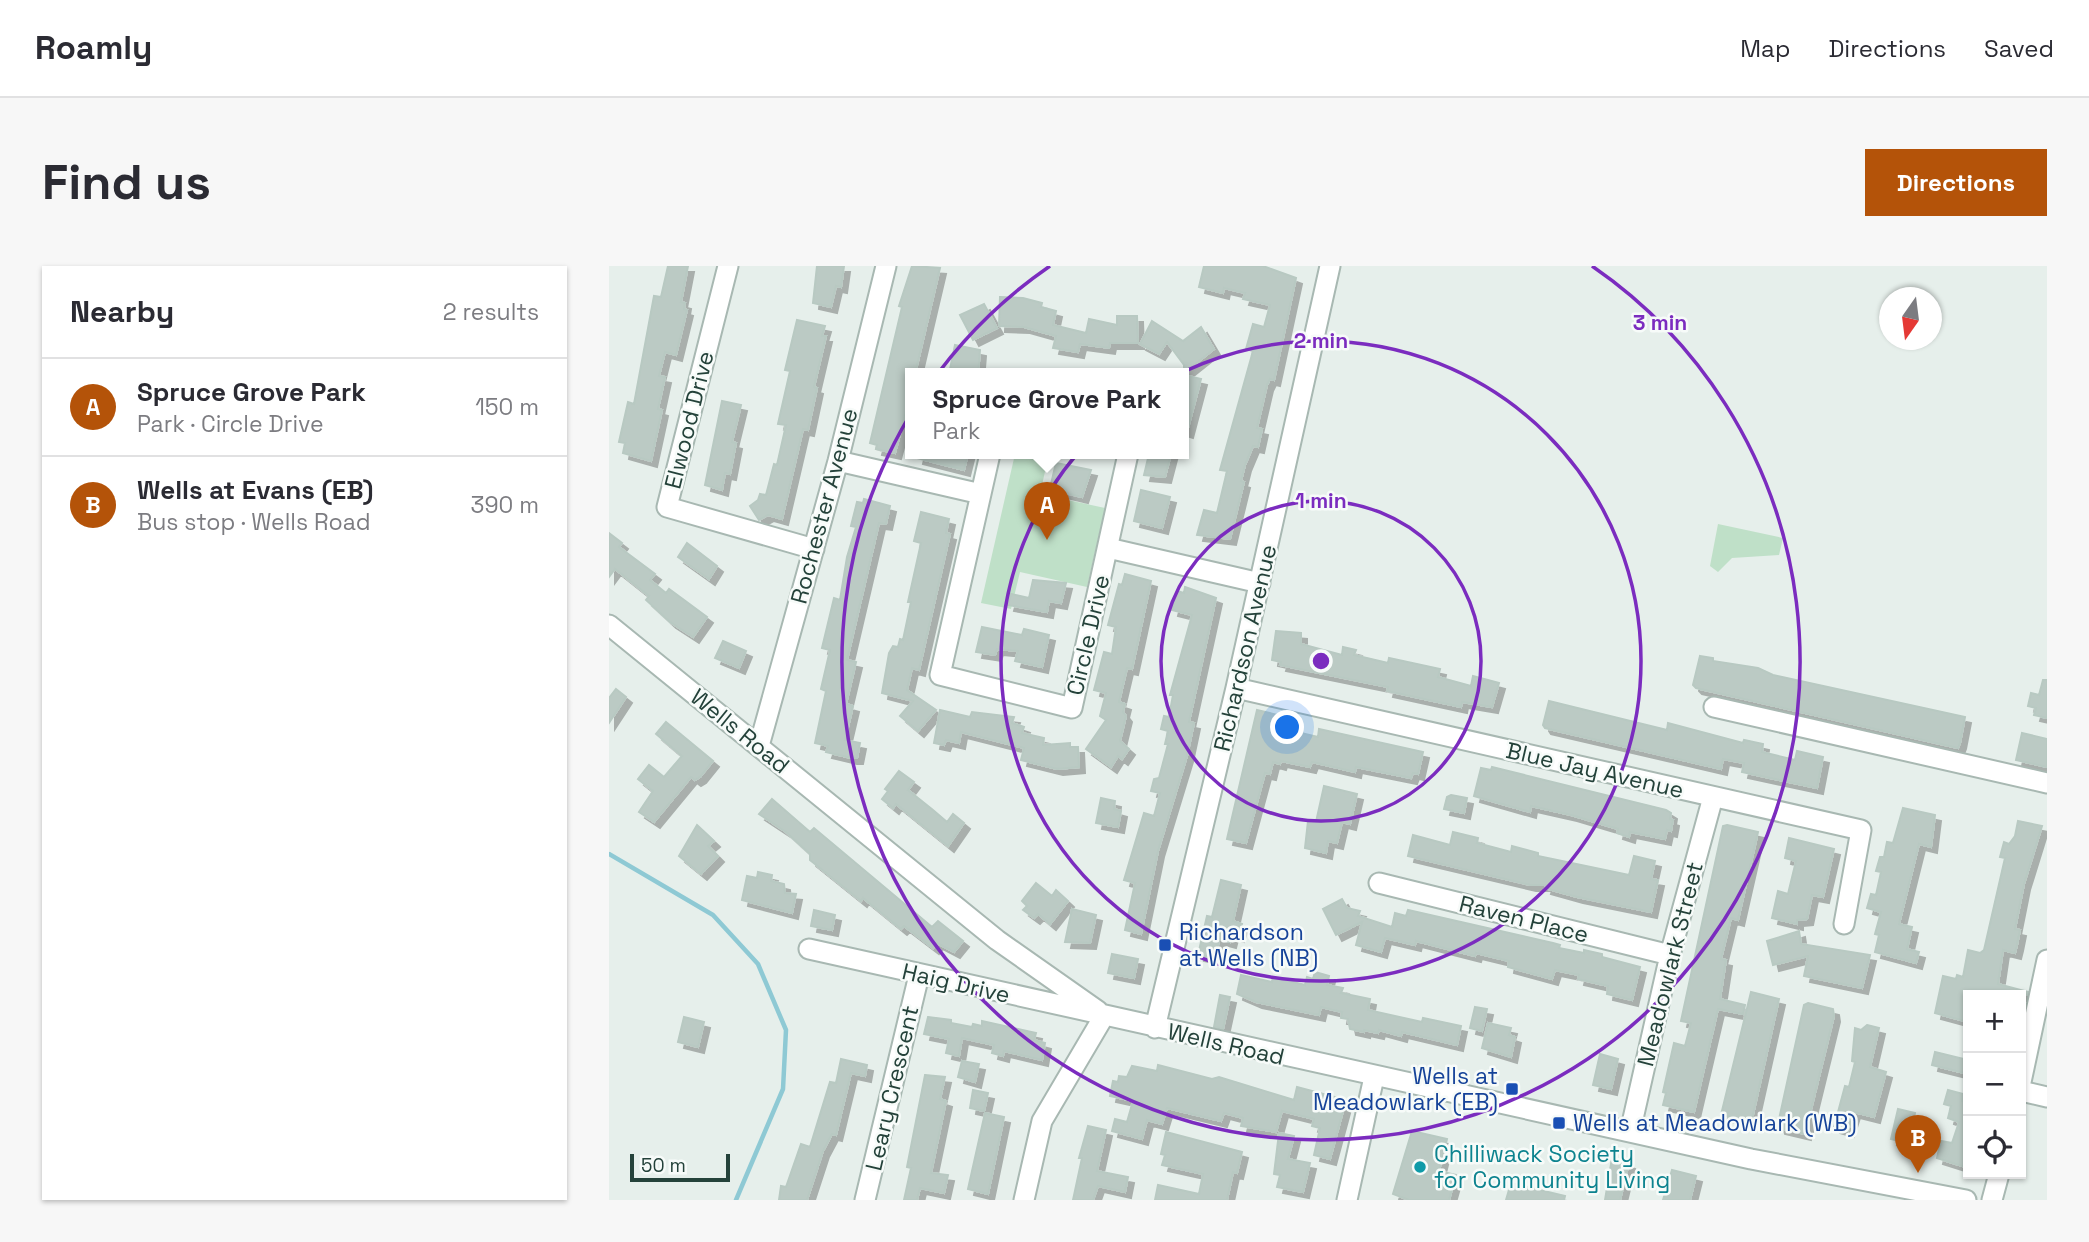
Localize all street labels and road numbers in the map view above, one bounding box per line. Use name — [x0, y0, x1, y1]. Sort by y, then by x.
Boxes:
street label: Elwood Drive — [657, 348, 721, 492]
street label: Rochester Avenue — [783, 405, 865, 607]
street label: Richardson Avenue — [1207, 542, 1283, 754]
street label: Circle Drive — [1060, 572, 1116, 698]
street label: Wells Road — [684, 682, 796, 780]
street label: Blue Jay Avenue — [1503, 735, 1687, 805]
street label: Meadowlark Street — [1630, 859, 1710, 1069]
street label: Raven Place — [1456, 888, 1592, 950]
street label: Haig Drive — [899, 956, 1013, 1010]
street label: Leary Crescent — [858, 1003, 926, 1173]
street label: Wells Road — [1165, 1016, 1287, 1072]

